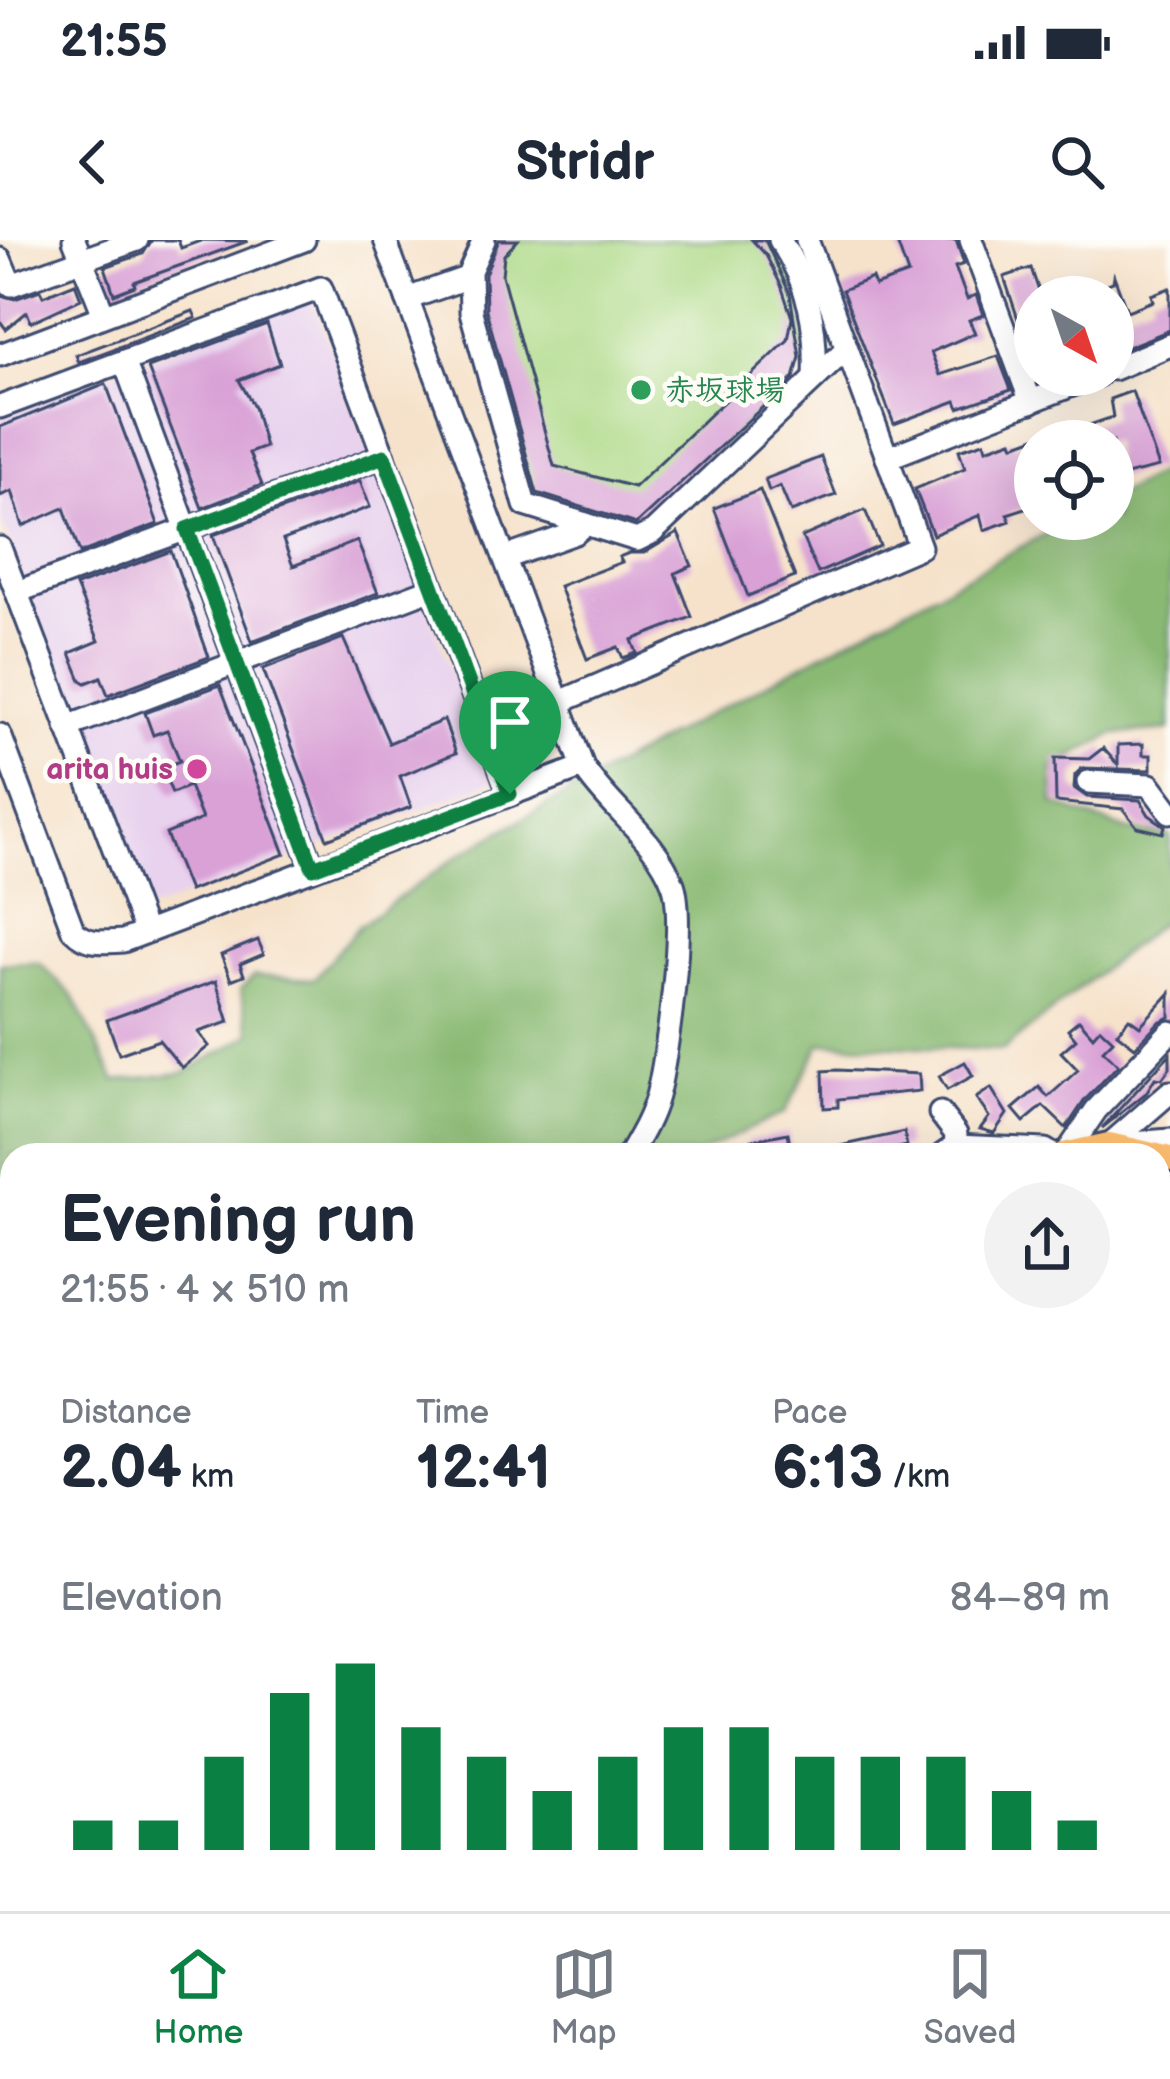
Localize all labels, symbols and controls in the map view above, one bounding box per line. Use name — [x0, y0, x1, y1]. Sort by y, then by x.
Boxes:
text: 21:55 — [60, 15, 168, 70]
icon: back — [60, 129, 126, 195]
icon: search — [1044, 129, 1110, 195]
text: Stridr — [516, 130, 654, 195]
north arrow — [1014, 276, 1134, 396]
map controls — [1014, 276, 1134, 540]
place label: 赤坂球場 — [665, 373, 785, 409]
marker: 赤坂球場 — [628, 377, 654, 403]
button: locate — [1014, 420, 1134, 540]
pin — [459, 671, 561, 794]
icon: arrive — [477, 689, 543, 755]
place label: arita huis — [46, 752, 173, 788]
marker: arita huis — [184, 756, 210, 782]
text: Evening run — [60, 1182, 416, 1261]
button: share — [984, 1182, 1110, 1308]
text: 21:55 · 4 × 510 m — [60, 1267, 349, 1314]
text: Distance — [60, 1393, 192, 1433]
text: Time — [416, 1393, 489, 1433]
text: Pace — [772, 1393, 847, 1433]
text: 2.04 — [60, 1433, 182, 1505]
text: 12:41 — [416, 1433, 551, 1505]
text: 6:13 — [772, 1433, 883, 1505]
text: km — [182, 1457, 234, 1497]
text: /km — [883, 1457, 950, 1497]
text: Elevation — [60, 1575, 223, 1622]
text: 84–89 m — [950, 1575, 1110, 1622]
tab: Home — [154, 1941, 243, 2053]
tab: Map — [550, 1941, 617, 2053]
tab: Saved — [924, 1941, 1016, 2053]

